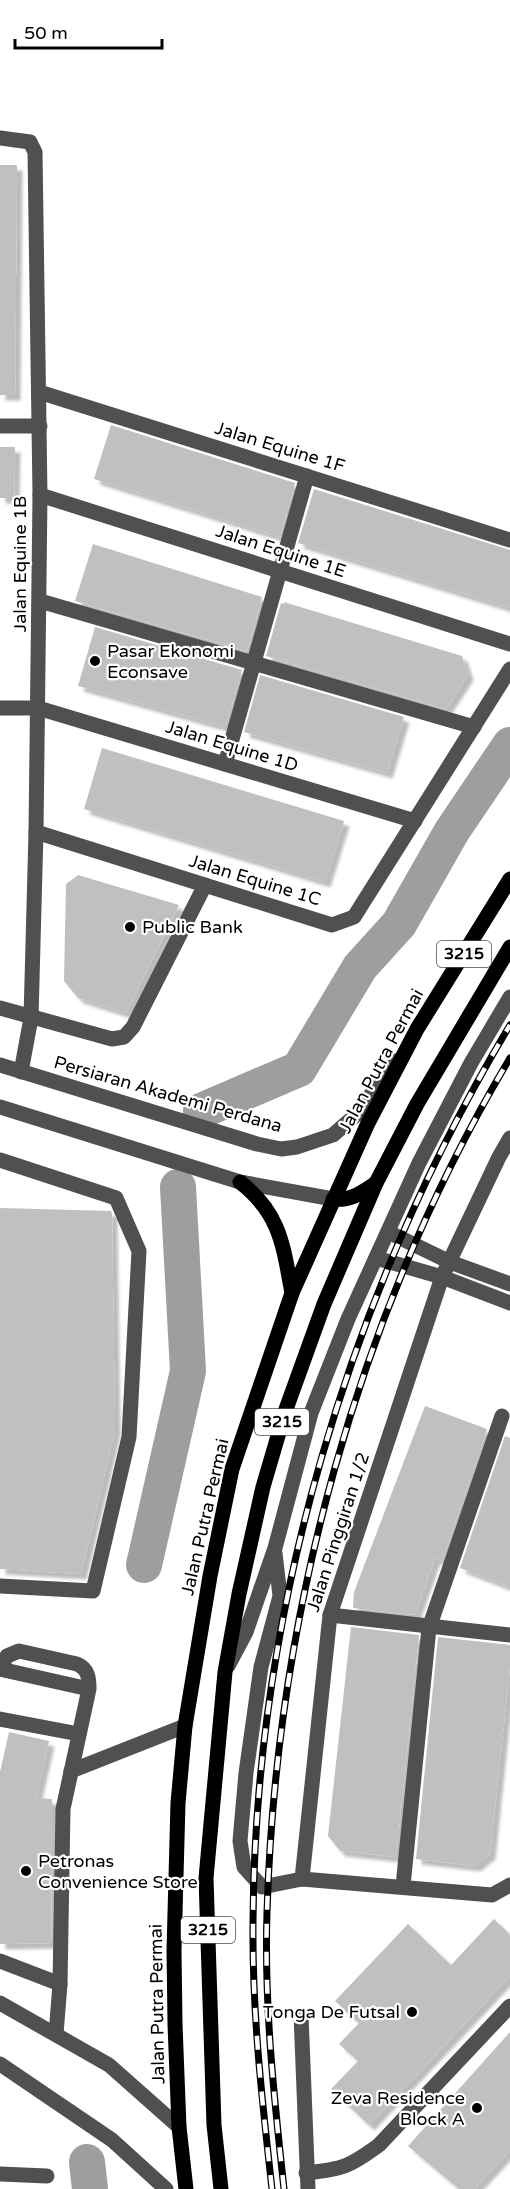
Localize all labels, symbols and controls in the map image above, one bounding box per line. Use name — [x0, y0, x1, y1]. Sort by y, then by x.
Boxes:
scale bar — [15, 12, 162, 50]
text: 50 m — [24, 22, 68, 44]
street label: Jalan Equine 1F — [212, 417, 348, 477]
street label: Jalan Equine 1B — [9, 496, 31, 632]
street label: Jalan Equine 1E — [213, 520, 349, 582]
place label: Pasar Ekonomi Econsave — [107, 640, 234, 683]
marker: Pasar Ekonomi Econsave — [88, 654, 102, 668]
street label: Jalan Equine 1D — [163, 715, 301, 777]
street label: Jalan Equine 1C — [187, 850, 323, 910]
place label: Public Bank — [142, 916, 243, 938]
marker: Public Bank — [123, 920, 137, 934]
road number: 3215 — [437, 941, 491, 967]
street label: Jalan Putra Permai — [334, 985, 428, 1137]
street label: Persiaran Akademi Perdana — [51, 1051, 285, 1137]
road number: 3215 — [255, 1409, 309, 1435]
street label: Jalan Putra Permai — [176, 1436, 234, 1598]
street label: Jalan Pinggiran 1/2 — [302, 1449, 374, 1615]
place label: Petronas Convenience Store — [38, 1850, 198, 1893]
marker: Petronas Convenience Store — [19, 1864, 33, 1878]
road number: 3215 — [181, 1917, 235, 1943]
street label: Jalan Putra Permai — [145, 1924, 169, 2084]
place label: Tonga De Futsal — [263, 2001, 400, 2023]
marker: Tonga De Futsal — [405, 2005, 419, 2019]
place label: Zeva Residence Block A — [331, 2087, 465, 2130]
marker: Zeva Residence Block A — [470, 2101, 484, 2115]

